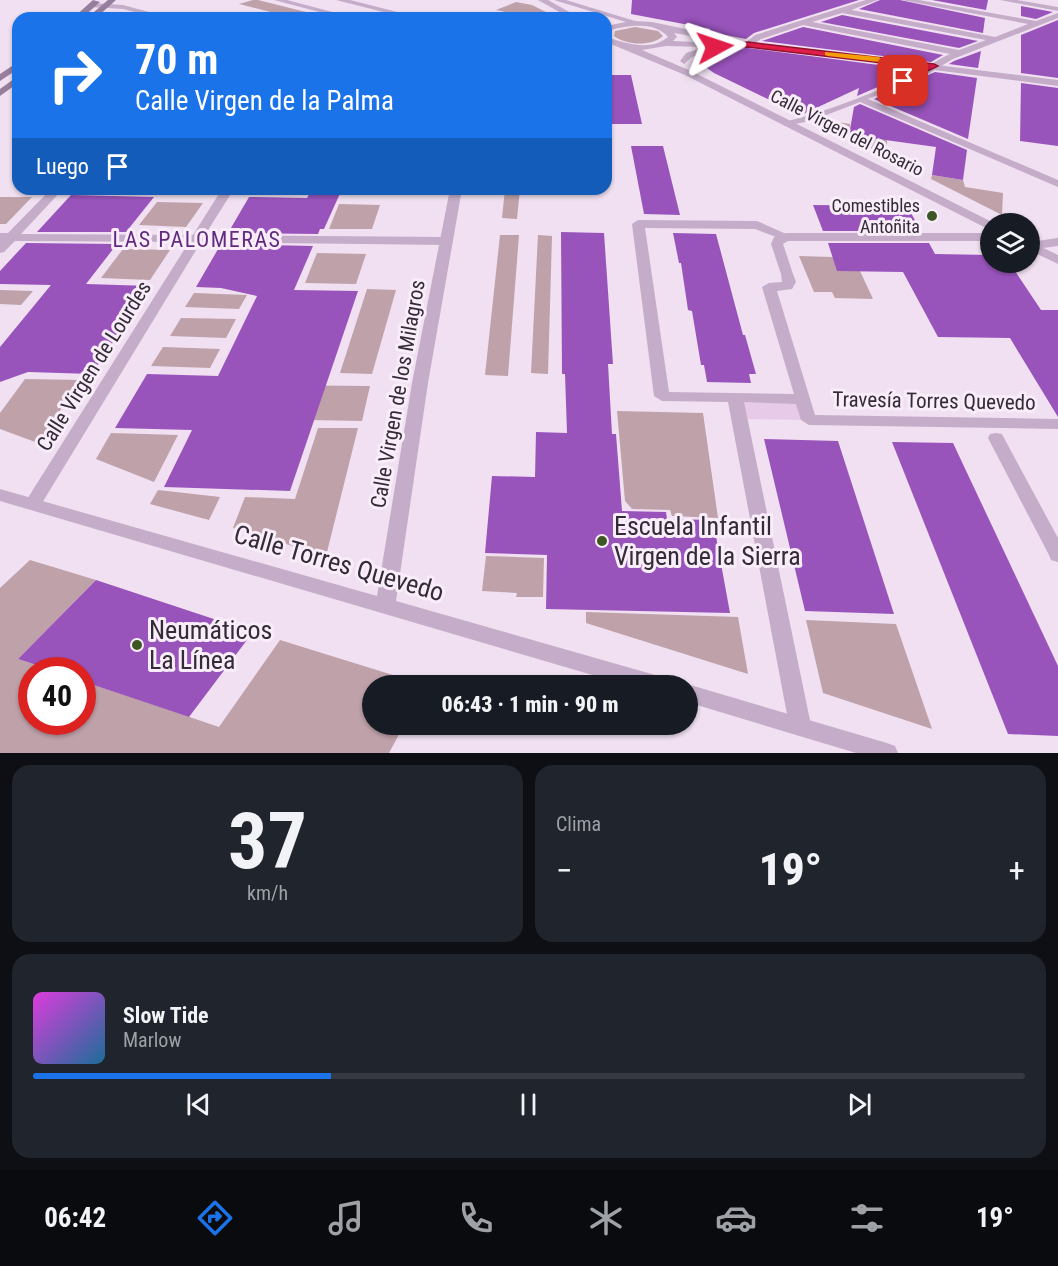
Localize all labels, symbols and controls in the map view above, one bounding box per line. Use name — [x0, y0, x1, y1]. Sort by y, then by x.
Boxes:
position arrow — [683, 15, 747, 79]
text: 70 m — [135, 35, 218, 84]
icon: right — [36, 36, 114, 114]
pin — [877, 55, 928, 106]
icon: arrive — [886, 64, 919, 97]
text: Calle Virgen de la Palma — [135, 85, 394, 117]
street label: Calle Virgen del Rosario — [767, 85, 927, 180]
icon: arrive — [101, 150, 134, 183]
text: Luego — [36, 154, 89, 179]
place label: Comestibles Antoñita — [831, 195, 920, 237]
marker: Comestibles Antoñita — [925, 209, 939, 223]
map controls — [980, 213, 1040, 273]
button: layers — [980, 213, 1040, 273]
district label: LAS PALOMERAS — [112, 227, 282, 252]
street label: Calle Virgen de Lourdes — [32, 277, 156, 455]
street label: Calle Virgen de los Milagros — [366, 278, 430, 510]
street label: Travesía Torres Quevedo — [832, 387, 1036, 415]
place label: Escuela Infantil Virgen de la Sierra — [614, 511, 801, 571]
street label: Calle Torres Quevedo — [231, 519, 447, 607]
marker: Escuela Infantil Virgen de la Sierra — [595, 534, 609, 548]
place label: Neumáticos La Línea — [149, 615, 272, 675]
marker: Neumáticos La Línea — [130, 638, 144, 652]
speed limit sign: 40 — [18, 657, 96, 735]
text: 06:43 · 1 min · 90 m — [442, 692, 618, 717]
text: 37 — [228, 796, 307, 887]
text: Clima — [556, 812, 601, 836]
text: 19° — [759, 843, 822, 896]
text: − — [556, 851, 573, 890]
text: + — [1009, 851, 1025, 890]
text: km/h — [247, 881, 288, 905]
text: Slow Tide — [123, 1003, 209, 1028]
text: Marlow — [123, 1028, 181, 1052]
icon: previous — [182, 1088, 215, 1121]
icon: pause — [512, 1088, 545, 1121]
icon: next — [843, 1088, 876, 1121]
icon: directions — [194, 1197, 236, 1239]
icon: music — [325, 1197, 367, 1239]
icon: phone — [455, 1197, 497, 1239]
icon: climate — [585, 1197, 627, 1239]
icon: car — [715, 1197, 757, 1239]
icon: filters — [846, 1197, 888, 1239]
text: 06:42 — [44, 1202, 106, 1234]
text: 19° — [976, 1202, 1014, 1234]

